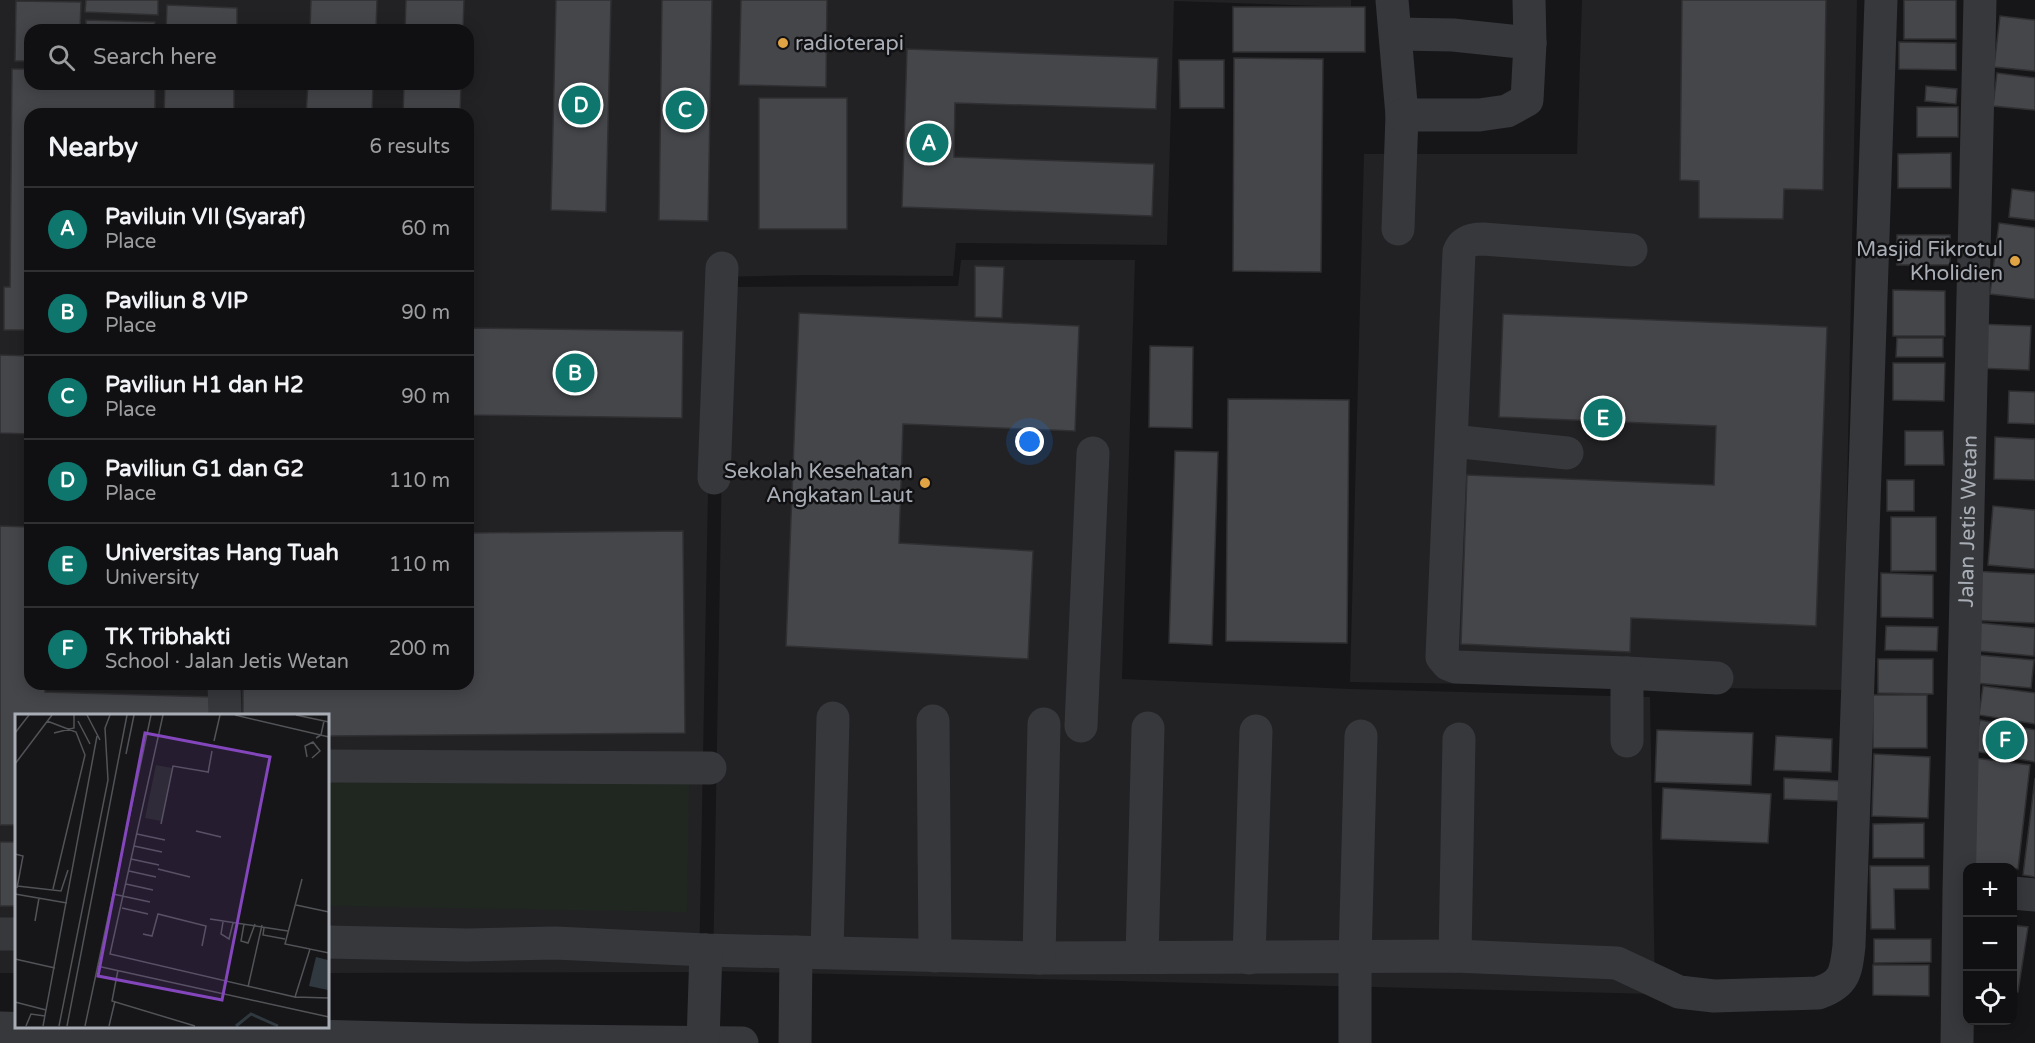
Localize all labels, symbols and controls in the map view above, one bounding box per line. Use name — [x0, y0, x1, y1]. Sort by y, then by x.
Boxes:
search box — [24, 24, 474, 90]
place label: radioterapi — [795, 31, 904, 56]
marker: radioterapi — [776, 36, 790, 50]
icon: search — [45, 41, 78, 74]
text: Search here — [93, 44, 217, 70]
pin: D — [562, 82, 600, 128]
pin: C — [666, 88, 704, 132]
pin: A — [910, 120, 948, 166]
text: Nearby — [48, 132, 138, 163]
text: 6 results — [370, 135, 450, 159]
text: Paviluin VII (Syaraf) — [105, 204, 306, 230]
text: A — [60, 217, 75, 241]
text: 60 m — [401, 217, 450, 241]
text: Place — [105, 230, 156, 254]
place label: Masjid Fikrotul Kholidien — [1856, 237, 2003, 286]
marker: Masjid Fikrotul Kholidien — [2008, 254, 2022, 268]
text: Paviliun 8 VIP — [105, 288, 248, 314]
text: B — [61, 301, 74, 325]
text: 90 m — [401, 301, 450, 325]
text: Place — [105, 314, 156, 338]
pin: B — [556, 350, 594, 395]
text: Paviliun H1 dan H2 — [105, 372, 304, 398]
text: C — [61, 385, 74, 409]
text: 90 m — [401, 385, 450, 409]
pin: E — [1584, 396, 1622, 440]
text: Place — [105, 398, 156, 422]
your location — [1015, 427, 1044, 456]
street label: Jalan Jetis Wetan — [1953, 435, 1982, 608]
text: Paviliun G1 dan G2 — [105, 456, 304, 482]
place label: Sekolah Kesehatan Angkatan Laut — [724, 459, 913, 508]
text: D — [60, 469, 75, 493]
text: 110 m — [389, 469, 450, 493]
marker: Sekolah Kesehatan Angkatan Laut — [918, 476, 932, 490]
text: Place — [105, 482, 156, 506]
text: Universitas Hang Tuah — [105, 540, 339, 566]
text: E — [61, 553, 74, 577]
text: 110 m — [389, 553, 450, 577]
text: University — [105, 566, 199, 590]
text: TK Tribhakti — [105, 624, 230, 650]
text: F — [61, 637, 74, 661]
text: 200 m — [389, 637, 450, 661]
text: School · Jalan Jetis Wetan — [105, 650, 349, 674]
inset map — [15, 714, 328, 1028]
pin: F — [1986, 718, 2024, 762]
map controls — [1963, 863, 2017, 1025]
button: + — [1963, 863, 2017, 917]
button: − — [1963, 917, 2017, 971]
button: locate — [1963, 971, 2017, 1025]

